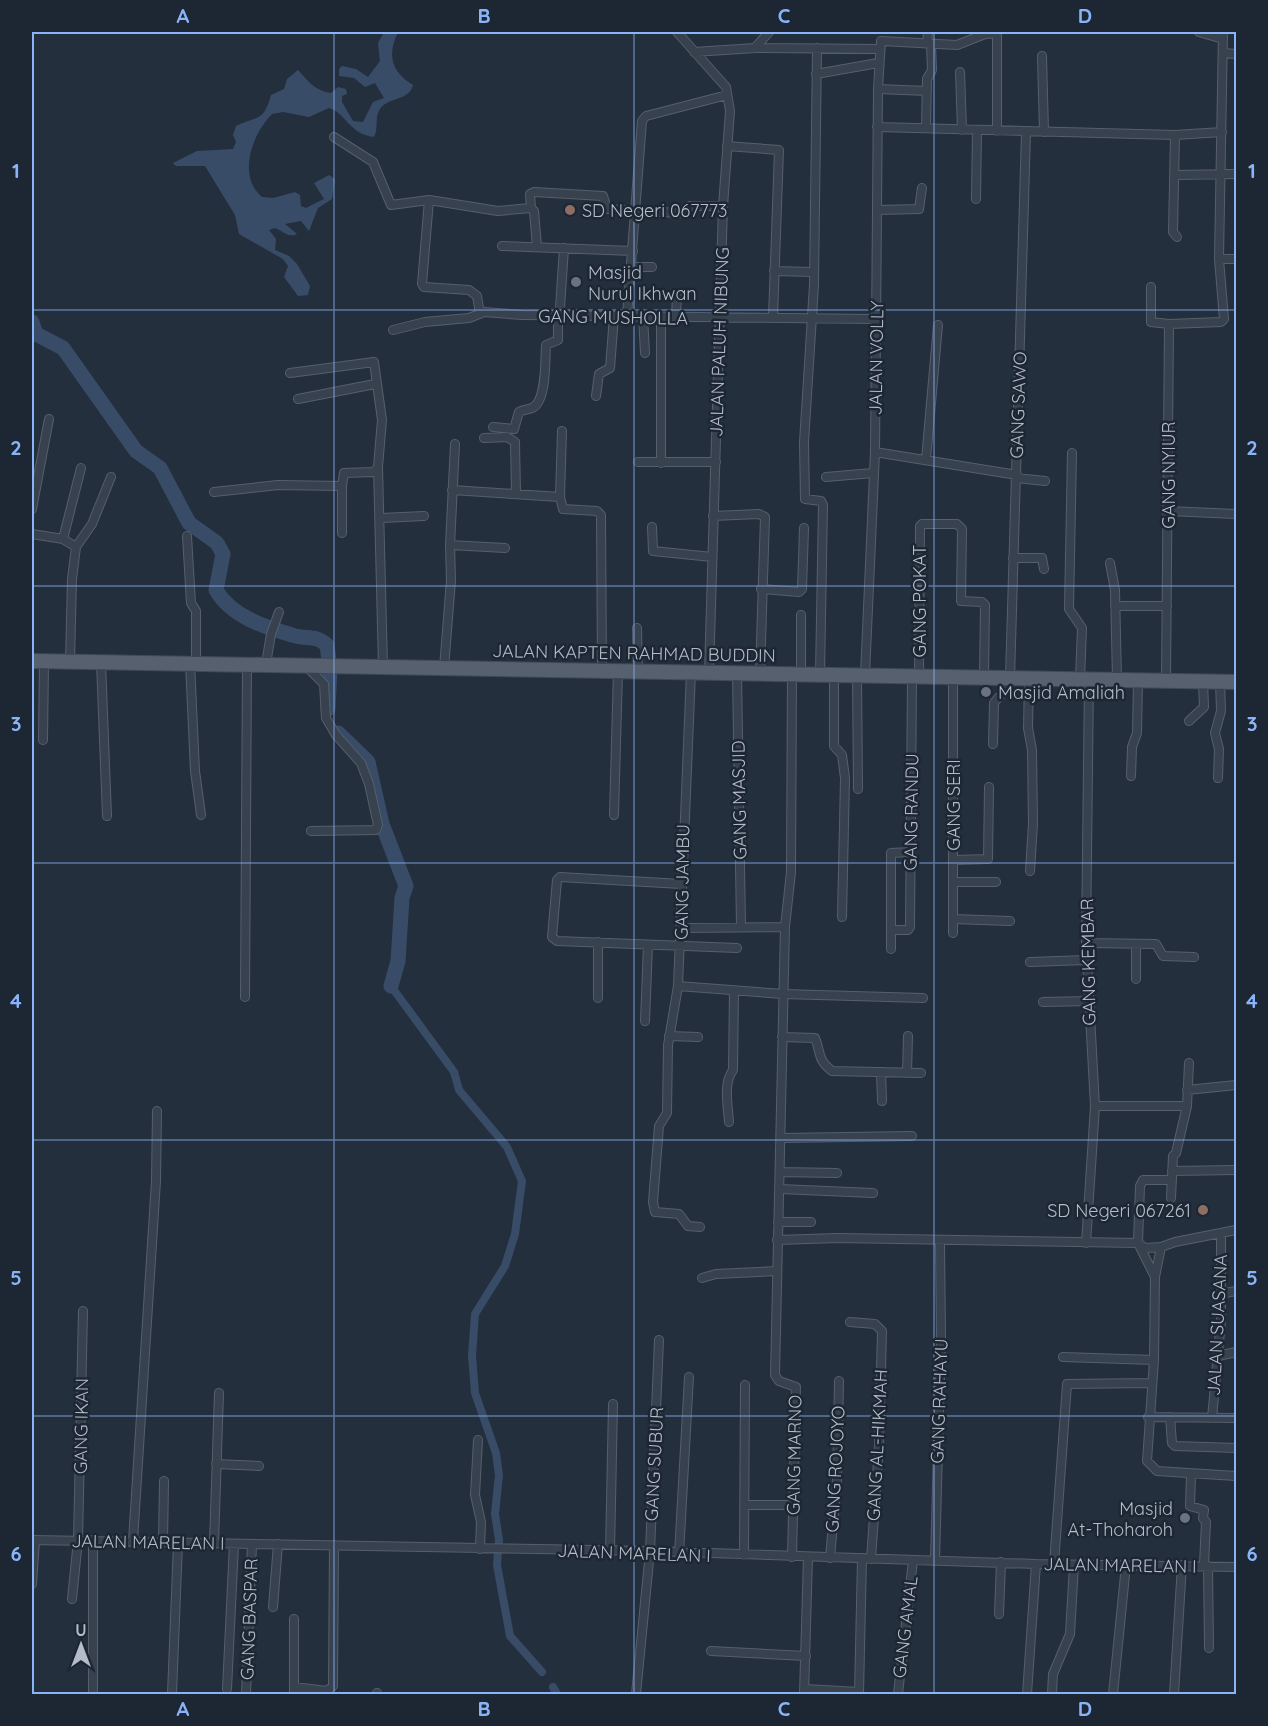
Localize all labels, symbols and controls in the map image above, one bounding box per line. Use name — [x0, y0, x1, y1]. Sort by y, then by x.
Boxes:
text: A — [177, 3, 190, 28]
text: B — [477, 3, 491, 28]
text: C — [778, 3, 791, 28]
text: D — [1078, 3, 1092, 28]
text: 1 — [12, 158, 20, 183]
text: 1 — [1248, 158, 1256, 183]
place label: SD Negeri 067773 — [582, 199, 727, 222]
marker: SD Negeri 067773 — [563, 203, 577, 217]
street label: JALAN PALUH NIBUNG — [704, 247, 734, 437]
place label: Masjid Nurul Ikhwan — [588, 261, 697, 305]
marker: Masjid Nurul Ikhwan — [569, 275, 583, 289]
street label: JALAN VOLLY — [864, 301, 888, 415]
street label: GANG MUSHOLLA — [538, 304, 688, 330]
street label: GANG SAWO — [1005, 351, 1031, 459]
street label: GANG NYIUR — [1157, 421, 1180, 529]
text: 2 — [10, 435, 22, 460]
text: 2 — [1246, 435, 1258, 460]
street label: GANG POKAT — [908, 544, 931, 657]
street label: JALAN KAPTEN RAHMAD BUDDIN — [492, 639, 776, 667]
place label: Masjid Amaliah — [998, 681, 1125, 704]
marker: Masjid Amaliah — [979, 685, 993, 699]
text: 3 — [11, 711, 21, 736]
text: 3 — [1247, 711, 1257, 736]
street label: GANG MASJID — [726, 740, 752, 860]
street label: GANG RANDU — [898, 753, 924, 871]
street label: GANG SERI — [942, 759, 965, 851]
street label: GANG JAMBU — [669, 824, 695, 940]
street label: GANG KEMBAR — [1075, 898, 1101, 1026]
text: 4 — [10, 988, 22, 1013]
text: 4 — [1246, 988, 1258, 1013]
place label: SD Negeri 067261 — [1047, 1199, 1191, 1222]
marker: SD Negeri 067261 — [1196, 1203, 1210, 1217]
street label: JALAN SUASANA — [1202, 1253, 1232, 1396]
text: 5 — [10, 1265, 22, 1290]
text: 5 — [1246, 1265, 1258, 1290]
street label: GANG RAHAYU — [925, 1338, 953, 1464]
street label: GANG AL-HIKMAH — [862, 1368, 892, 1522]
street label: GANG IKAN — [69, 1378, 93, 1474]
street label: GANG MARNO — [781, 1395, 807, 1515]
street label: GANG ROJOYO — [820, 1405, 850, 1533]
street label: GANG SUBUR — [640, 1406, 668, 1522]
place label: Masjid At-Thoharoh — [1068, 1497, 1173, 1541]
marker: Masjid At-Thoharoh — [1178, 1511, 1192, 1525]
street label: JALAN MARELAN I — [71, 1529, 225, 1555]
street label: JALAN MARELAN I — [557, 1539, 711, 1567]
text: 6 — [10, 1541, 22, 1566]
text: 6 — [1246, 1541, 1258, 1566]
street label: JALAN MARELAN I — [1043, 1552, 1197, 1578]
street label: GANG BASPAR — [235, 1558, 263, 1680]
street label: GANG AMAL — [887, 1574, 923, 1679]
north arrow — [51, 1615, 111, 1675]
text: U — [75, 1620, 87, 1640]
text: A — [177, 1696, 190, 1721]
text: B — [477, 1696, 491, 1721]
text: C — [778, 1696, 791, 1721]
text: D — [1078, 1696, 1092, 1721]

